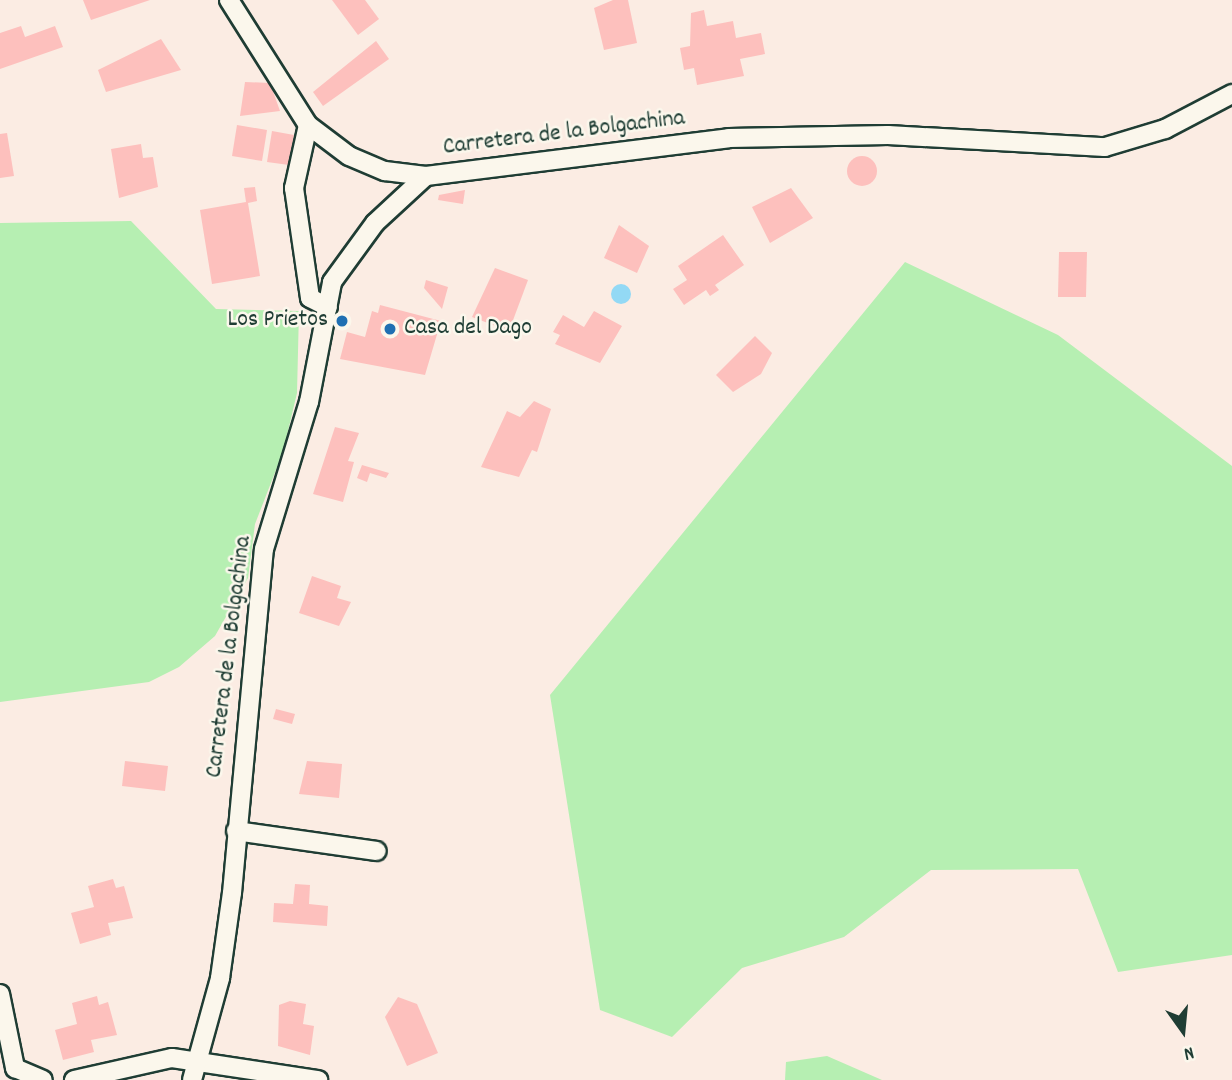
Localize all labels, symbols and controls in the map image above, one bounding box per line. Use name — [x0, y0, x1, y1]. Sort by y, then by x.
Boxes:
street label: Carretera de la Bolgachina — [442, 105, 686, 163]
place label: Los Prietos — [228, 307, 328, 335]
marker: Los Prietos — [334, 313, 350, 329]
place label: Casa del Dago — [404, 315, 532, 343]
marker: Casa del Dago — [382, 321, 398, 337]
street label: Carretera de la Bolgachina — [201, 535, 259, 779]
north arrow — [1148, 996, 1218, 1066]
text: N — [1181, 1038, 1197, 1066]

